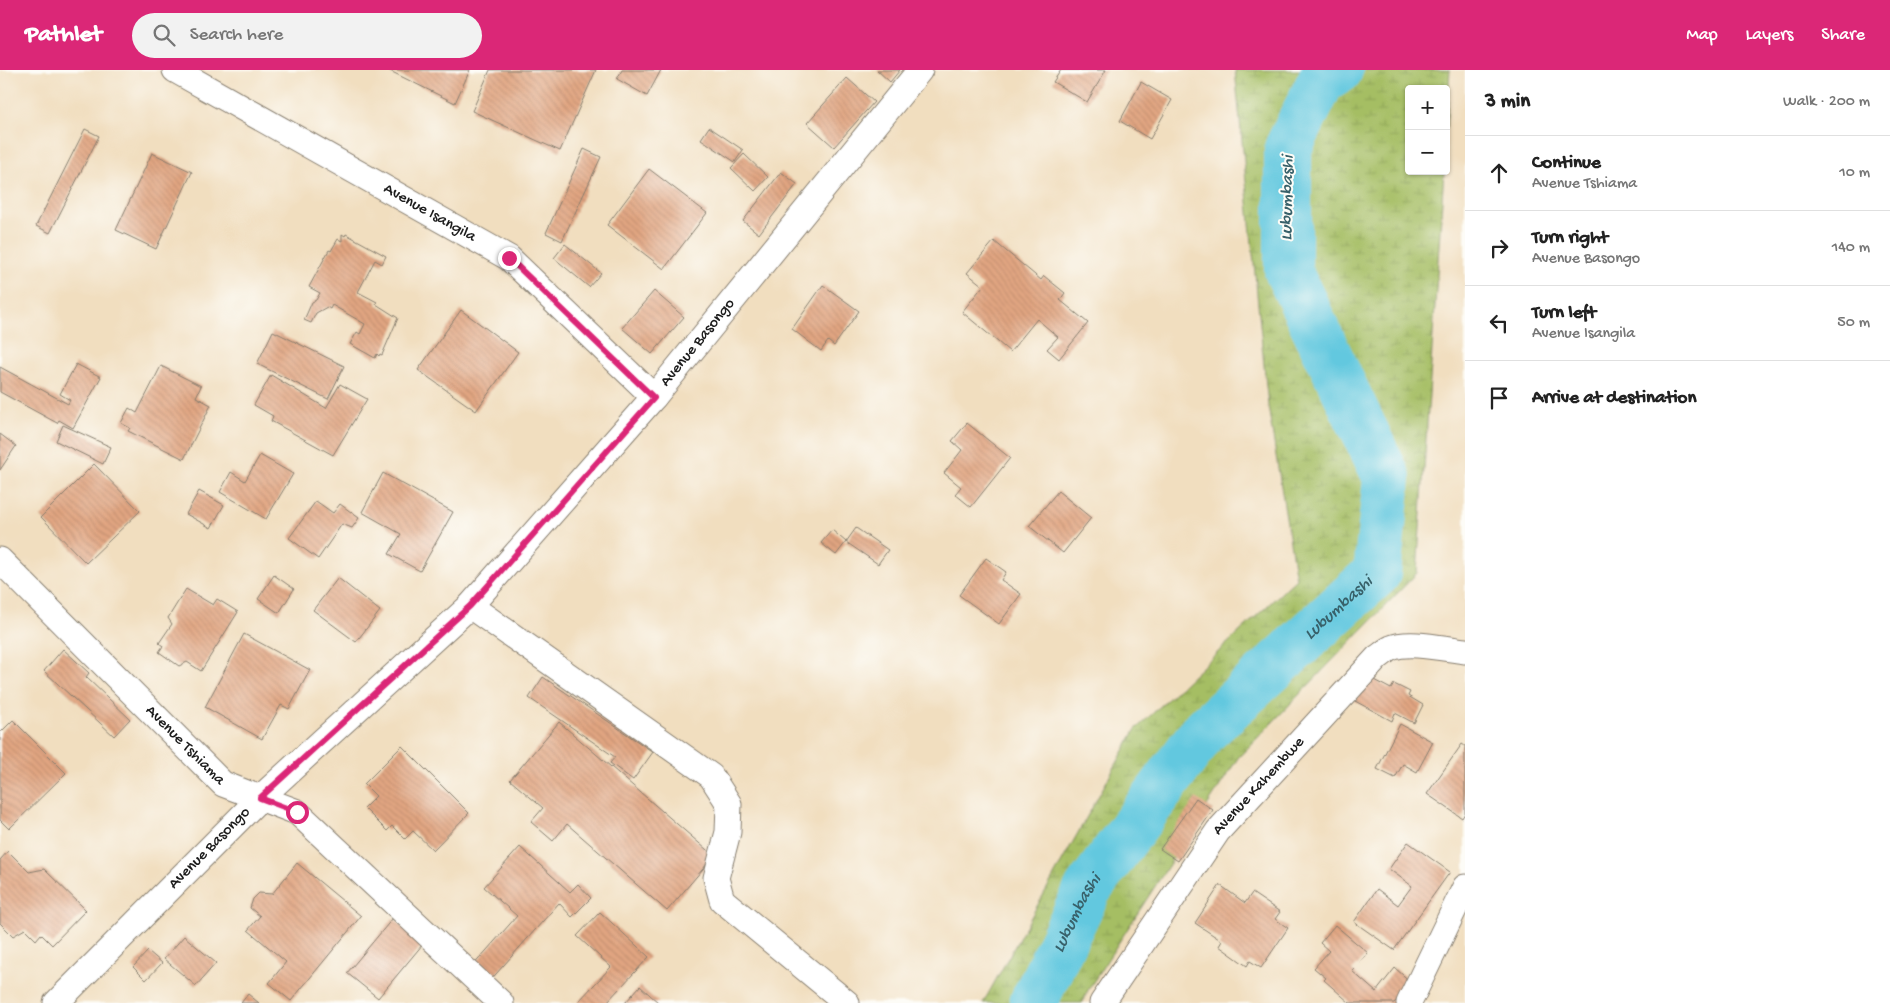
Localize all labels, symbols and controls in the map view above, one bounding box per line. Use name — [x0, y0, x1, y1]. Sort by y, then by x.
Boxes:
search box — [132, 13, 482, 58]
text: Pathlet — [25, 21, 102, 50]
icon: search — [150, 21, 178, 49]
text: Search here — [190, 24, 283, 47]
text: Map — [1686, 25, 1718, 46]
text: Layers — [1746, 25, 1793, 46]
text: Share — [1821, 25, 1865, 46]
map controls — [1405, 85, 1450, 175]
button: + — [1405, 85, 1450, 130]
text: 3 min — [1485, 90, 1530, 115]
text: Walk · 200 m — [1783, 93, 1870, 112]
button: − — [1405, 130, 1450, 175]
text: Continue — [1532, 152, 1601, 175]
water label: Lubumbashi — [1277, 153, 1299, 241]
icon: ahead — [1485, 159, 1513, 187]
text: 10 m — [1839, 164, 1870, 183]
text: Avenue Tshiama — [1532, 175, 1637, 194]
street label: Avenue Isangila — [380, 180, 480, 247]
text: Turn right — [1532, 227, 1608, 250]
icon: right — [1485, 234, 1513, 262]
text: 140 m — [1832, 239, 1870, 258]
route end — [498, 247, 521, 270]
text: Avenue Basongo — [1532, 250, 1640, 269]
street label: Avenue Basongo — [657, 295, 740, 391]
text: Turn left — [1532, 302, 1596, 325]
icon: left — [1485, 309, 1513, 337]
text: 50 m — [1837, 314, 1870, 333]
text: Avenue Isangila — [1532, 325, 1635, 344]
icon: arrive — [1485, 384, 1513, 412]
text: Arrive at destination — [1532, 387, 1696, 410]
water label: Lubumbashi — [1300, 570, 1379, 645]
street label: Avenue Tshiama — [141, 702, 229, 790]
street label: Avenue Kahembwe — [1209, 733, 1309, 840]
route start — [286, 801, 309, 824]
street label: Avenue Basongo — [165, 803, 255, 894]
water label: Lubumbashi — [1048, 868, 1107, 956]

